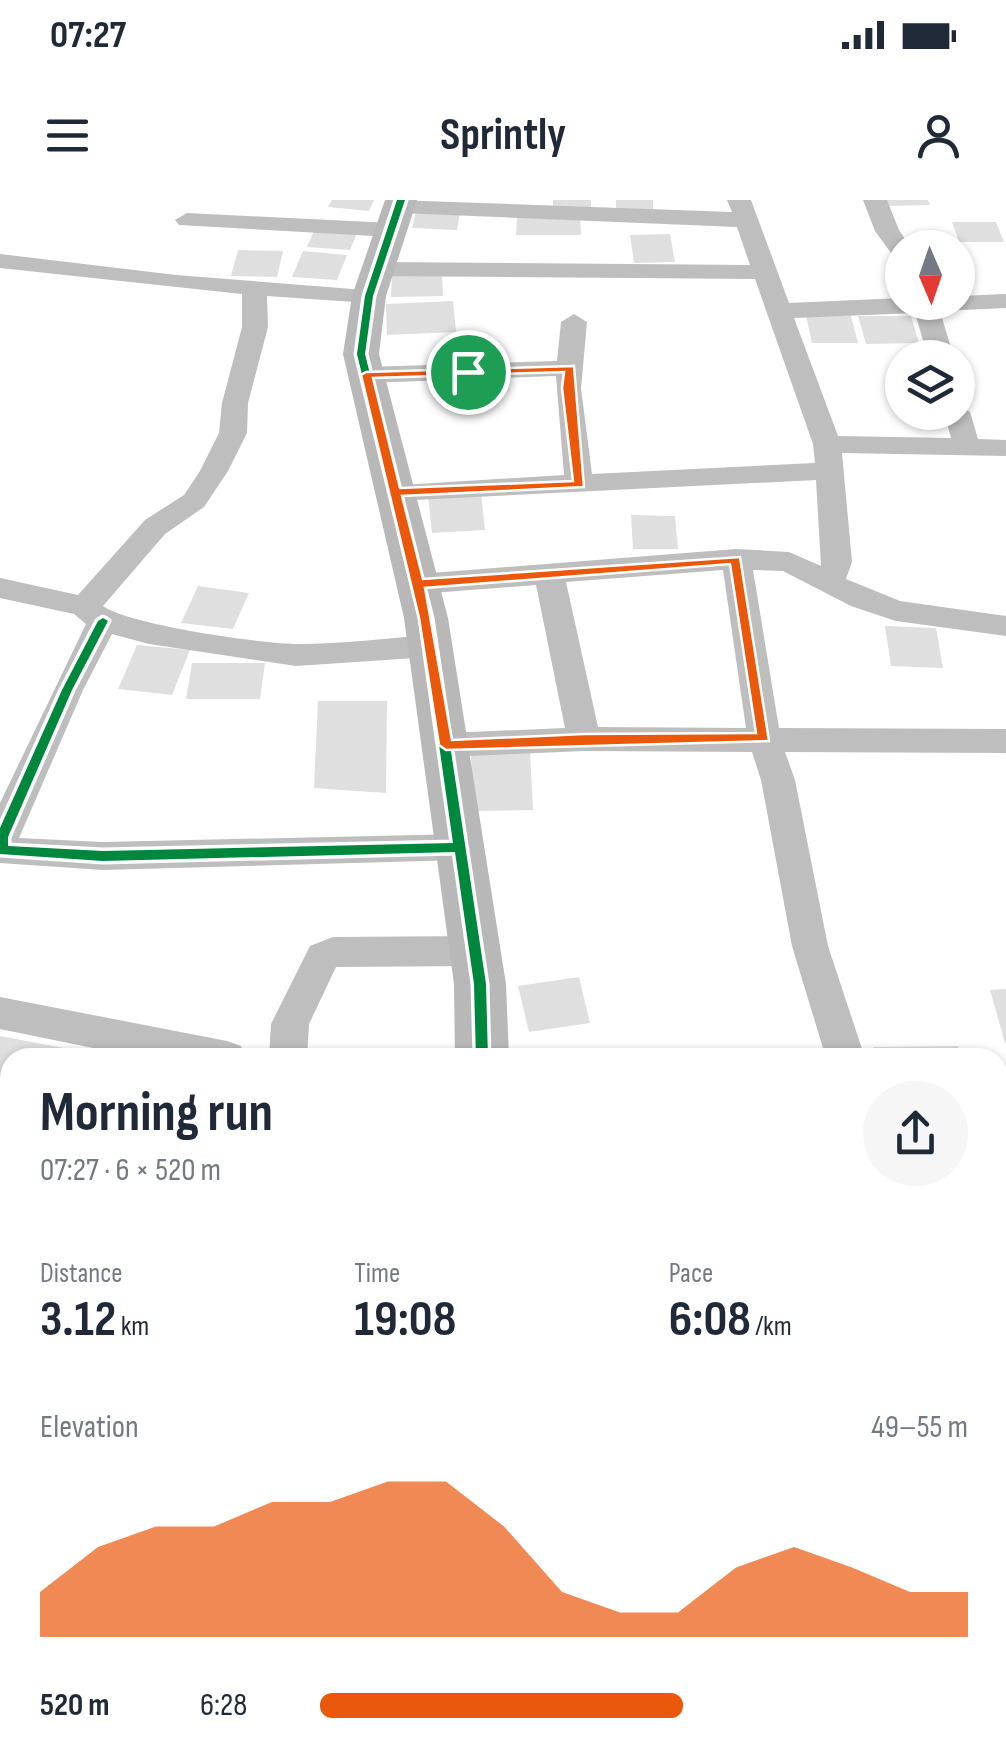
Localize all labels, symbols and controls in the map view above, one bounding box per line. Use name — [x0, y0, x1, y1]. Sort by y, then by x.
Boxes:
text: 07:27 — [50, 13, 126, 58]
icon: menu — [40, 108, 95, 163]
text: Sprintly — [440, 108, 566, 163]
icon: person — [911, 108, 966, 163]
north arrow — [885, 230, 975, 320]
map controls — [885, 230, 975, 430]
pin — [426, 330, 511, 415]
button: layers — [885, 340, 975, 430]
icon: arrive — [441, 345, 496, 400]
text: Morning run — [40, 1080, 273, 1147]
button: share — [863, 1081, 968, 1186]
text: 07:27 · 6 × 520 m — [40, 1151, 221, 1190]
text: Distance — [40, 1257, 123, 1290]
text: Time — [354, 1257, 400, 1290]
text: Pace — [669, 1257, 713, 1290]
text: 3.12 — [40, 1290, 116, 1350]
text: 19:08 — [354, 1290, 456, 1350]
text: 6:08 — [669, 1290, 751, 1350]
text: km — [116, 1310, 149, 1343]
text: /km — [751, 1310, 792, 1343]
text: Elevation — [40, 1408, 139, 1447]
text: 49–55 m — [871, 1408, 968, 1447]
text: 520 m — [40, 1686, 110, 1725]
text: 6:28 — [200, 1686, 247, 1725]

